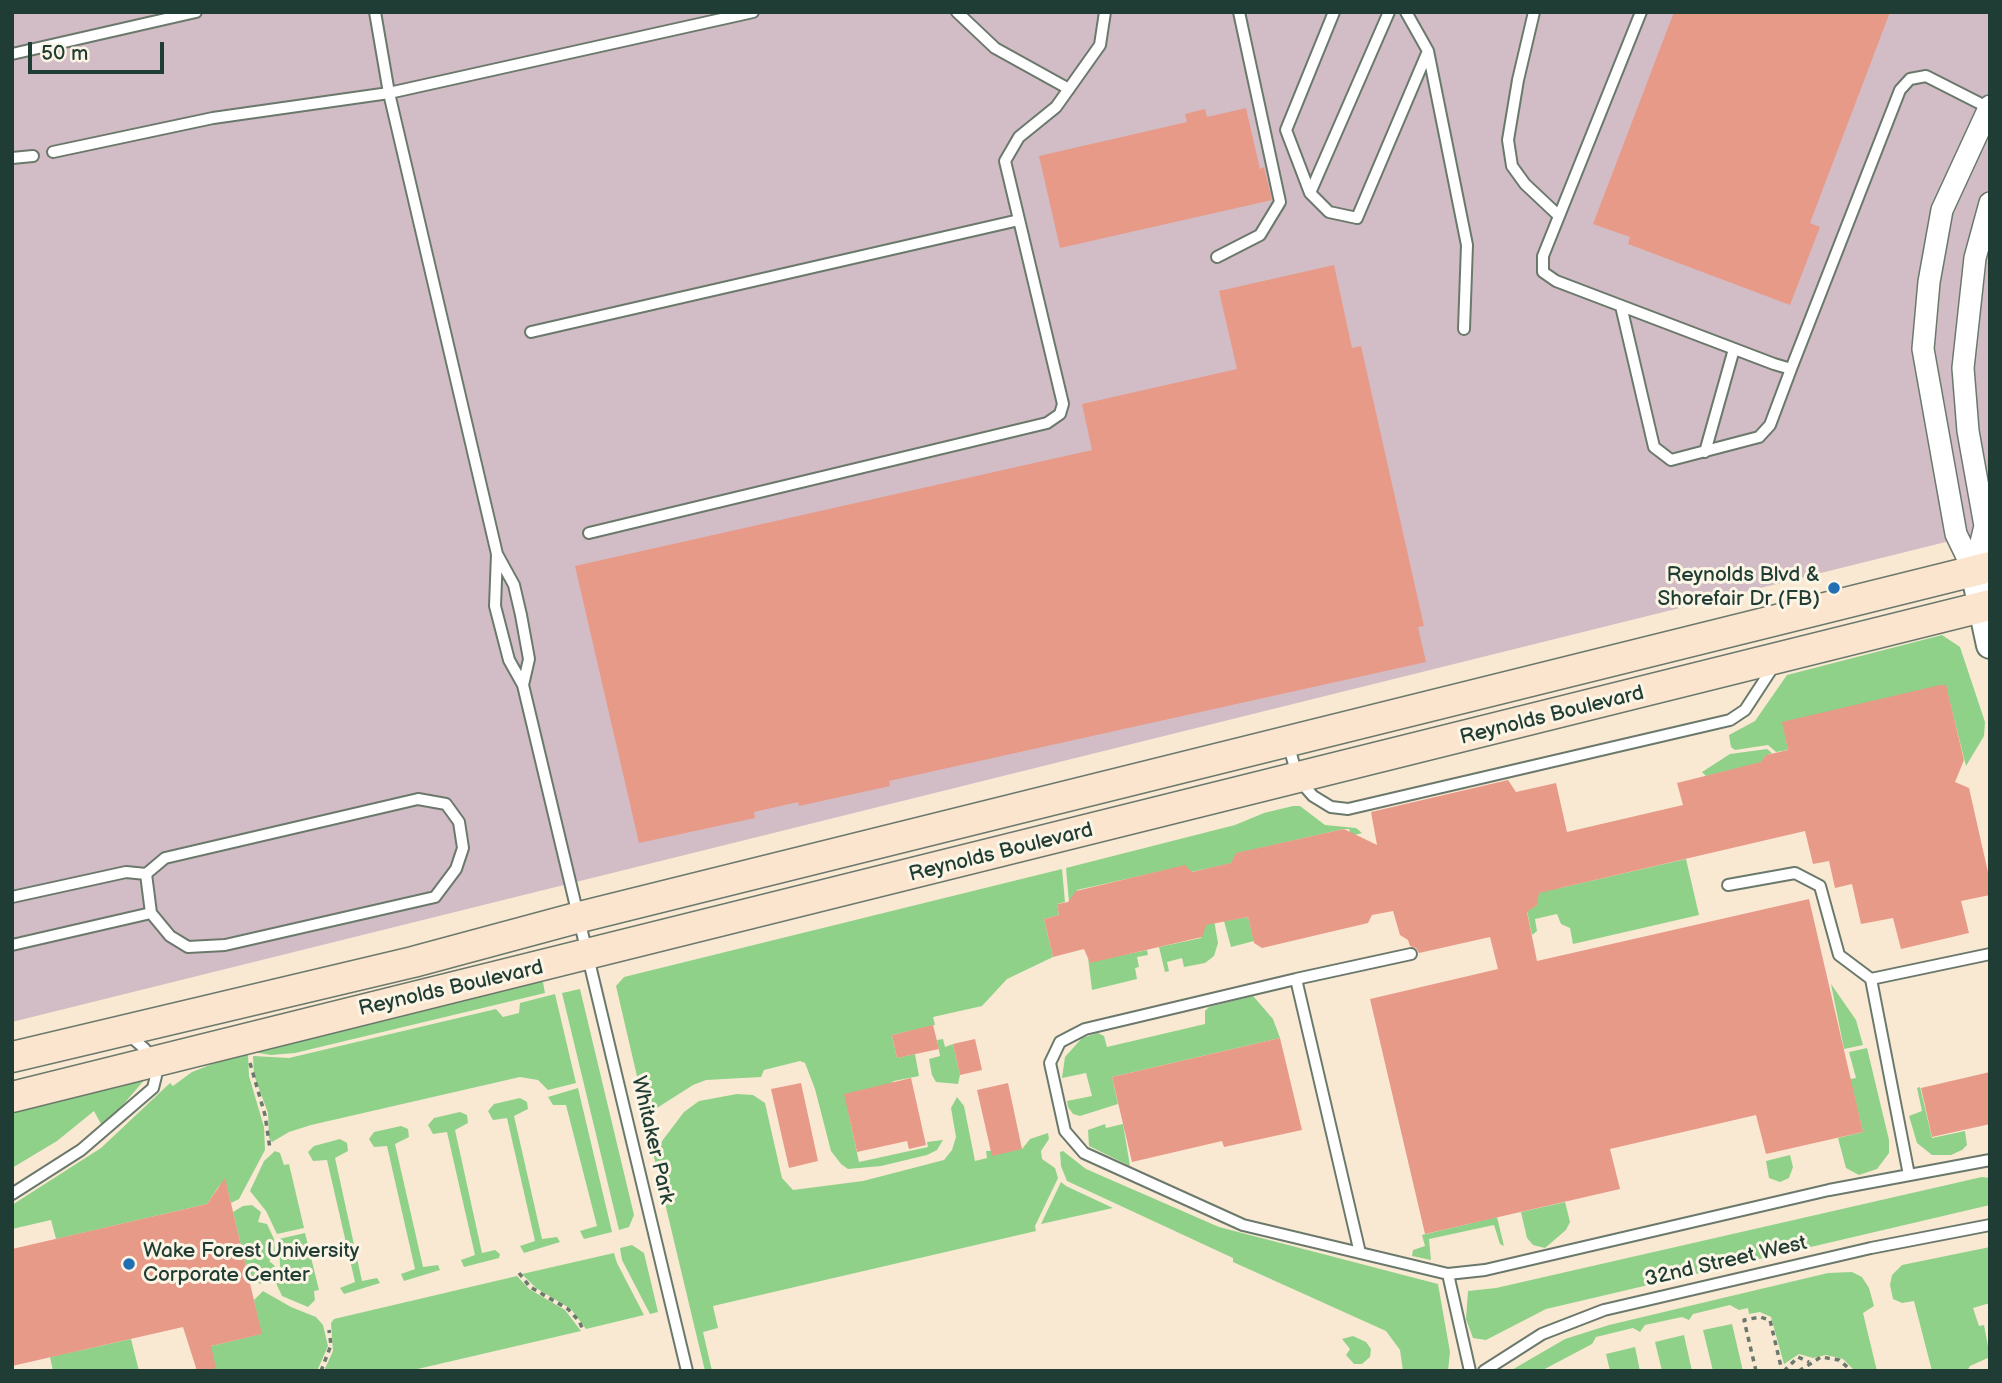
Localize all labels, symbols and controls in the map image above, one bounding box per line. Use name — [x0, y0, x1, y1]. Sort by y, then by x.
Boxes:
scale bar — [32, 28, 168, 72]
text: 50 m — [41, 41, 88, 66]
place label: Reynolds Blvd & Shorefair Dr (FB) — [1658, 563, 1820, 613]
marker: Reynolds Blvd & Shorefair Dr (FB) — [1826, 580, 1842, 596]
street label: Reynolds Boulevard — [1457, 681, 1647, 751]
street label: Reynolds Boulevard — [906, 818, 1096, 888]
street label: Reynolds Boulevard — [356, 956, 546, 1022]
street label: Whitaker Park — [625, 1074, 679, 1206]
street label: 32nd Street West — [1643, 1231, 1809, 1293]
place label: Wake Forest University Corporate Center — [143, 1239, 359, 1289]
marker: Wake Forest University Corporate Center — [121, 1256, 137, 1272]

